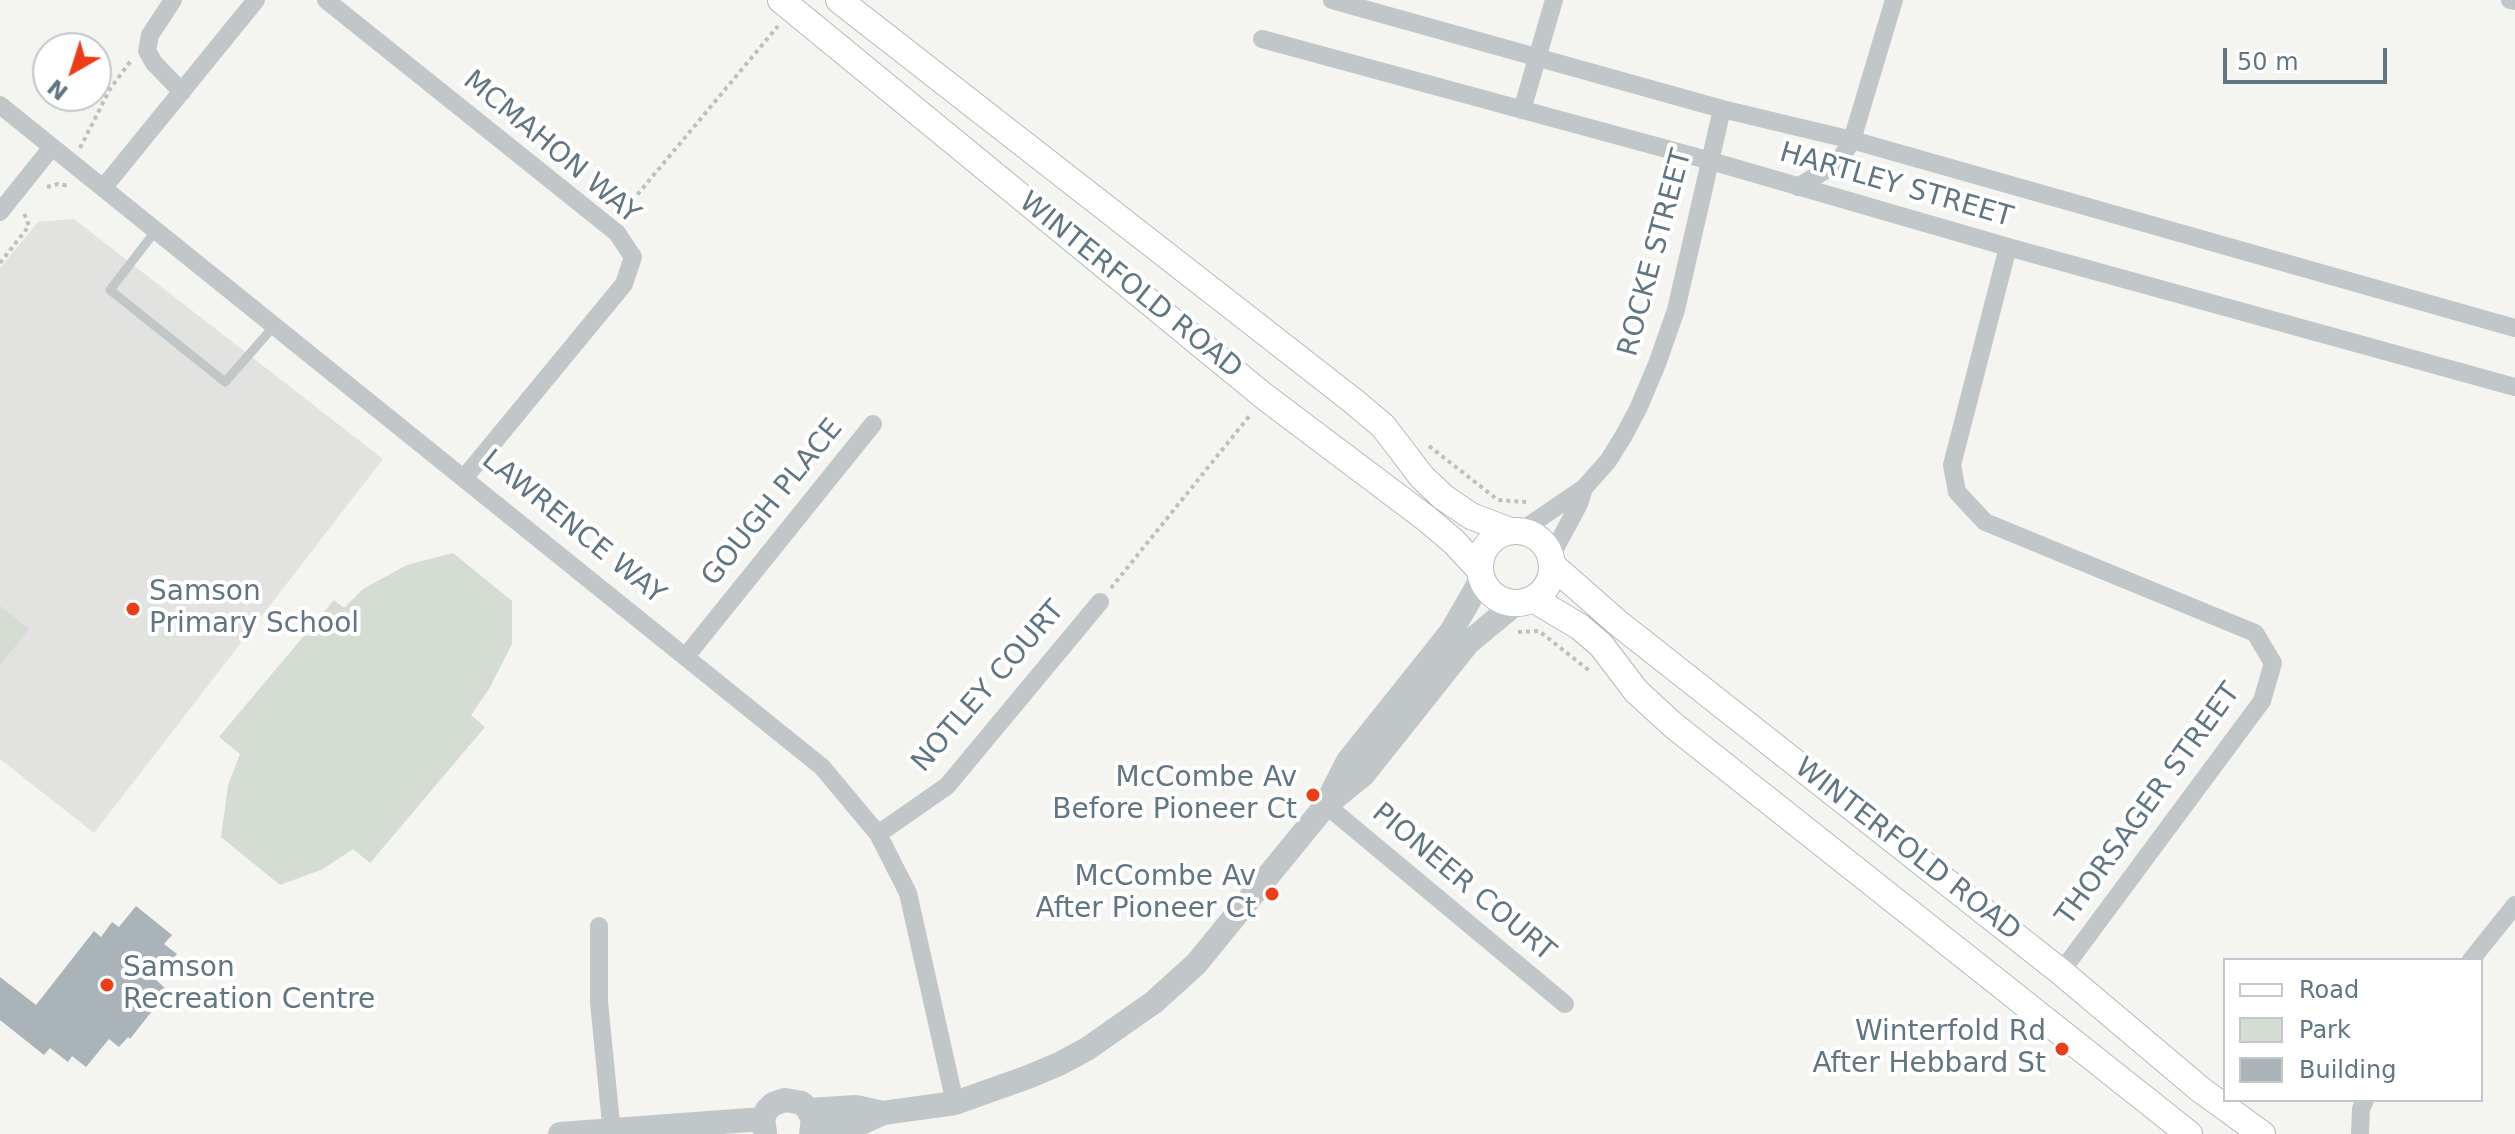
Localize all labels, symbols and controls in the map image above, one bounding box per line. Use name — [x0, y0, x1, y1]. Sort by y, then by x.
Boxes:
north arrow — [32, 32, 112, 112]
scale bar — [2227, 32, 2391, 82]
text: 50 m — [2237, 48, 2299, 76]
street label: MCMAHON WAY — [456, 64, 646, 232]
text: N — [43, 74, 73, 105]
street label: HARTLEY STREET — [1776, 137, 2016, 235]
street label: ROCKE STREET — [1612, 146, 1700, 360]
street label: WINTERFOLD ROAD — [1012, 186, 1248, 386]
street label: GOUGH PLACE — [695, 413, 851, 593]
street label: LAWRENCE WAY — [475, 444, 671, 612]
place label: Samson Primary School — [149, 576, 359, 642]
street label: NOTLEY COURT — [905, 594, 1073, 780]
marker: Samson Primary School — [124, 600, 142, 618]
street label: THORSAGER STREET — [2050, 677, 2248, 933]
street label: WINTERFOLD ROAD — [1787, 751, 2027, 949]
place label: McCombe Av Before Pioneer Ct — [1052, 762, 1297, 828]
marker: McCombe Av Before Pioneer Ct — [1304, 786, 1322, 804]
street label: PIONEER COURT — [1365, 797, 1561, 969]
place label: McCombe Av After Pioneer Ct — [1036, 861, 1256, 927]
marker: McCombe Av After Pioneer Ct — [1263, 885, 1281, 903]
place label: Samson Recreation Centre — [123, 952, 375, 1018]
legend — [2223, 958, 2483, 1102]
marker: Samson Recreation Centre — [98, 976, 116, 994]
text: Road — [2299, 976, 2359, 1004]
place label: Winterfold Rd After Hebbard St — [1812, 1016, 2046, 1082]
text: Park — [2299, 1016, 2351, 1044]
marker: Winterfold Rd After Hebbard St — [2053, 1040, 2071, 1058]
text: Building — [2299, 1056, 2396, 1084]

